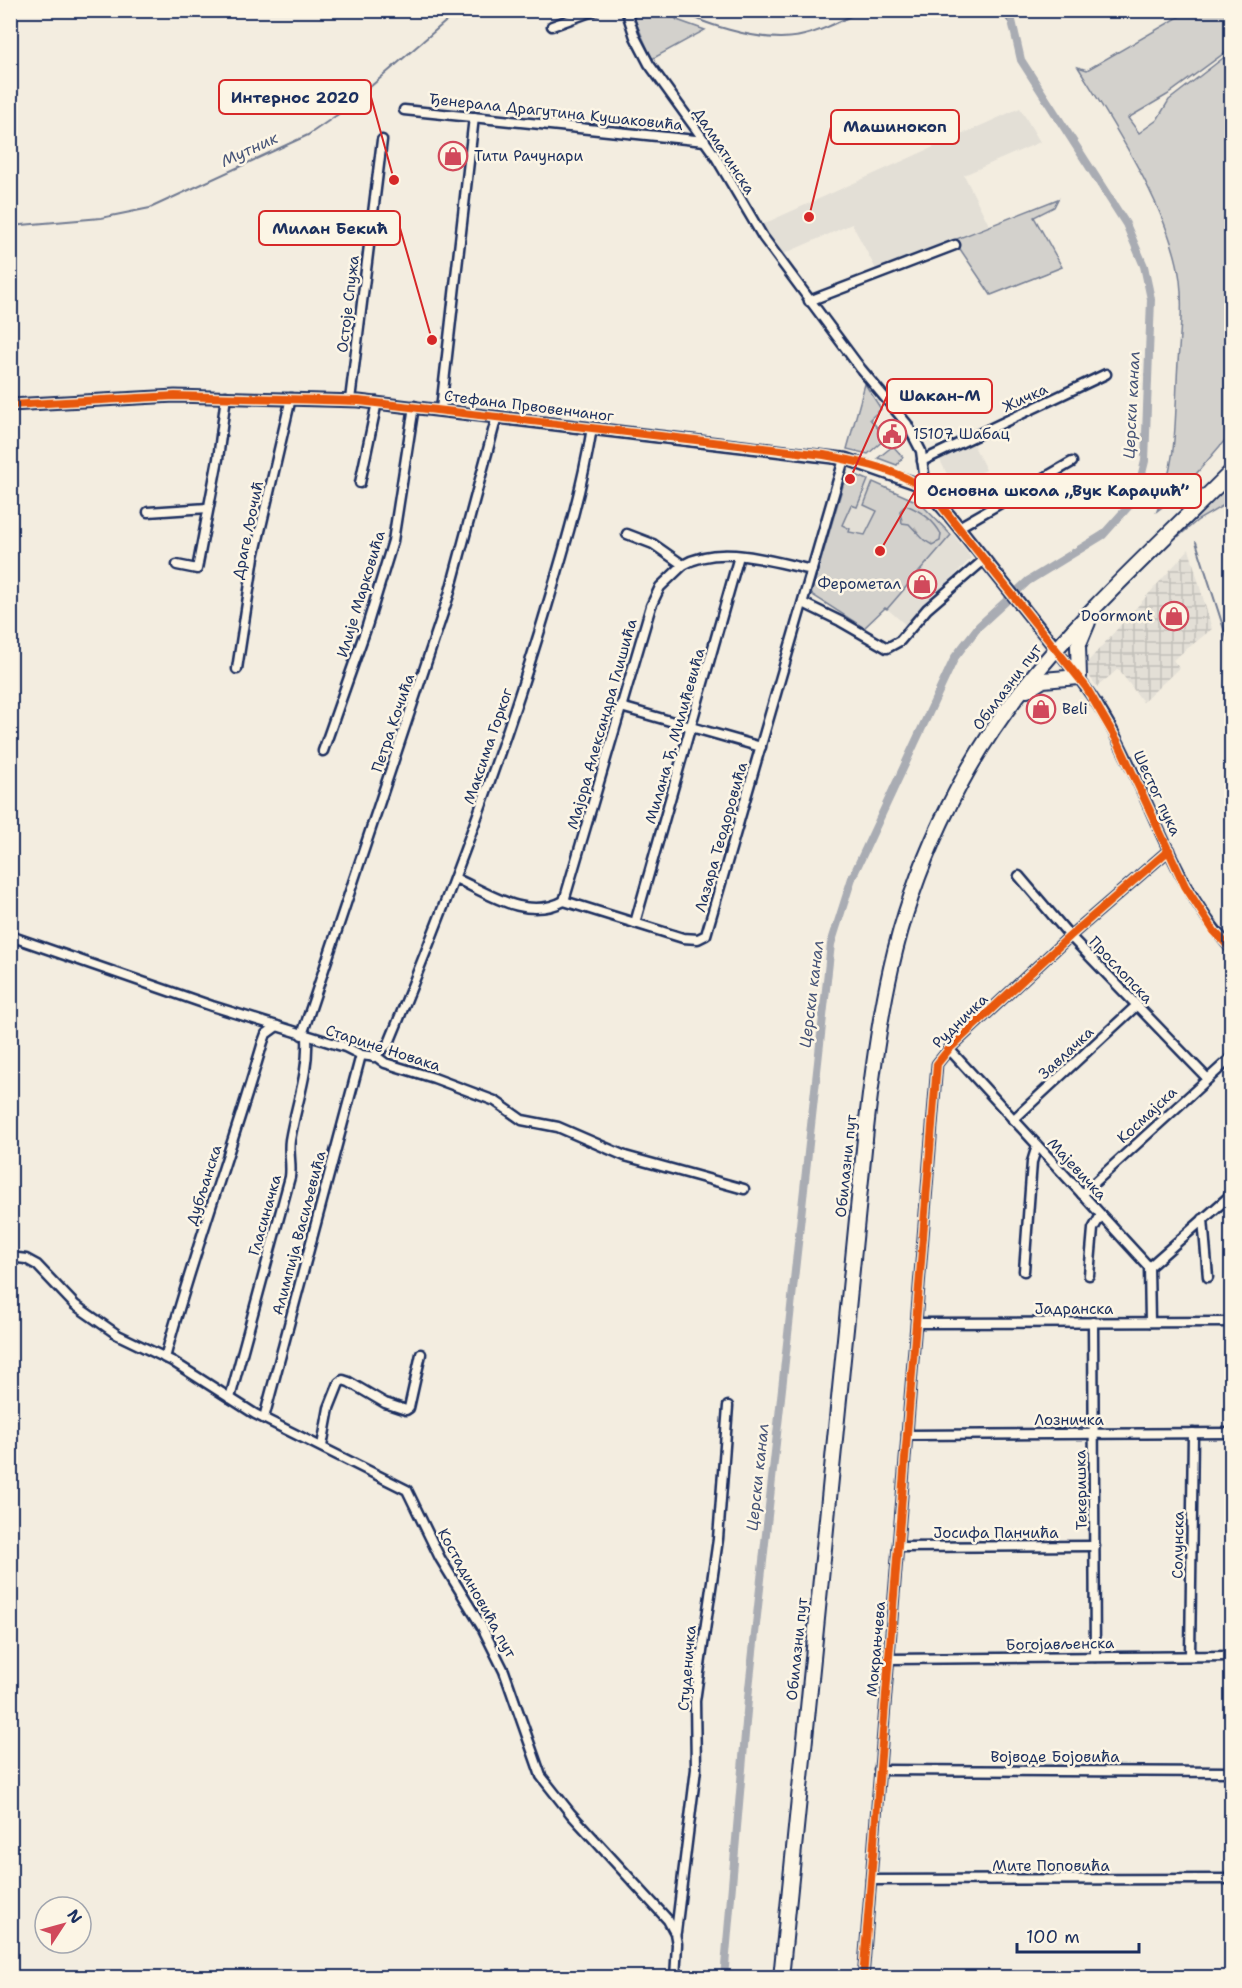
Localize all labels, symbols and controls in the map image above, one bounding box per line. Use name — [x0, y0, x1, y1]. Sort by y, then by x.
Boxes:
callout: Интернос 2020 — [219, 80, 371, 114]
text: Интернос 2020 — [231, 87, 359, 108]
street label: Ђенерала Драгутина Кушаковића — [428, 89, 685, 135]
street label: Далматинска — [688, 104, 760, 199]
callout: Машинокоп — [831, 110, 959, 144]
text: Машинокоп — [843, 116, 947, 137]
water label: Мутник — [217, 127, 282, 172]
shop icon: Тити Рачунари — [437, 140, 469, 172]
place label: Тити Рачунари — [474, 146, 583, 166]
callout: Милан Бекић — [259, 211, 400, 245]
text: Милан Бекић — [272, 218, 388, 239]
street label: Остоје Спужа — [332, 253, 364, 354]
water label: Церски канал — [1118, 350, 1145, 460]
callout: Шакан-М — [887, 379, 992, 413]
street label: Жичка — [999, 379, 1051, 417]
text: Шакан-М — [899, 385, 981, 406]
street label: Стефана Првовенчаног — [443, 386, 615, 426]
public building icon: 15107 Шабац — [876, 418, 908, 450]
place label: 15107 Шабац — [913, 424, 1010, 444]
callout: Основна школа „Вук Караџић” — [915, 474, 1201, 508]
street label: Драге Љочић — [228, 479, 268, 581]
text: Основна школа „Вук Караџић” — [927, 480, 1189, 501]
street label: Илије Марковића — [332, 528, 390, 660]
shop icon: Ферометал — [906, 568, 938, 600]
place label: Ферометал — [817, 574, 902, 594]
shop icon: Doormont — [1158, 600, 1190, 632]
place label: Doormont — [1081, 606, 1153, 626]
street label: Мајора Александра Глишића — [562, 616, 642, 832]
street label: Обилазни пут — [968, 639, 1046, 734]
street label: Милана Ђ. Милићевића — [640, 645, 710, 826]
street label: Петра Кочића — [367, 670, 419, 775]
street label: Максима Горког — [459, 685, 517, 807]
shop icon: Beli — [1025, 693, 1057, 725]
place label: Beli — [1062, 699, 1088, 719]
street label: Шестог пука — [1128, 747, 1186, 840]
street label: Лазара Теодоровића — [690, 759, 752, 914]
street label: Прослопска — [1085, 932, 1158, 1008]
water label: Церски канал — [794, 939, 829, 1049]
street label: Рудничка — [928, 989, 993, 1052]
street label: Старине Новака — [323, 1020, 444, 1076]
street label: Завлачка — [1034, 1022, 1098, 1084]
street label: Космајска — [1113, 1082, 1182, 1148]
street label: Обилазни пут — [831, 1113, 861, 1218]
street label: Мајевичка — [1043, 1133, 1112, 1205]
street label: Дубљанска — [182, 1142, 227, 1228]
street label: Алимпија Васиљевића — [267, 1148, 331, 1317]
street label: Гласиначка — [244, 1171, 286, 1258]
street label: Јадранска — [1035, 1299, 1114, 1319]
street label: Лозничка — [1034, 1410, 1104, 1430]
water label: Церски канал — [741, 1422, 774, 1532]
street label: Текеришка — [1070, 1449, 1092, 1530]
street label: Солунска — [1167, 1510, 1189, 1579]
street label: Јосифа Панчића — [933, 1523, 1059, 1543]
street label: Костадиновића пут — [433, 1525, 521, 1662]
street label: Обилазни пут — [782, 1596, 812, 1701]
street label: Мокрањчева — [862, 1600, 890, 1698]
street label: Студеничка — [673, 1624, 701, 1712]
street label: Богојављенска — [1006, 1633, 1115, 1655]
street label: Војводе Бојовића — [990, 1747, 1120, 1767]
street label: Мите Поповића — [992, 1856, 1110, 1876]
north arrow — [33, 1895, 93, 1955]
text: N — [63, 1905, 87, 1928]
scale bar — [1017, 1916, 1138, 1954]
text: 100 m — [1026, 1925, 1080, 1949]

